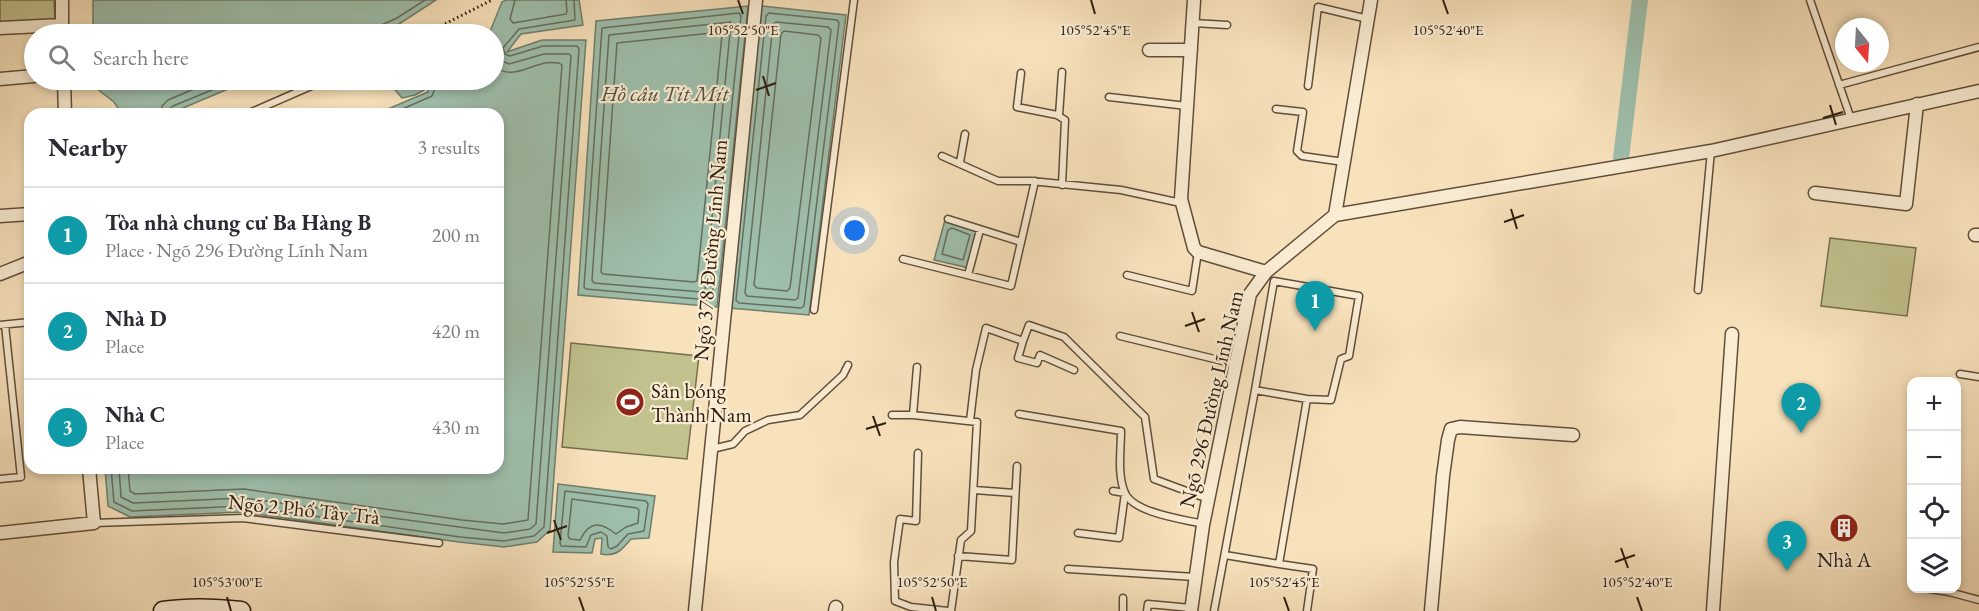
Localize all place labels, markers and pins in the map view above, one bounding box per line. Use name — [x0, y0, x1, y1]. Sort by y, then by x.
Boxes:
pin: 1 — [1296, 282, 1334, 331]
place label: Sân bóng Thành Nam — [651, 377, 752, 428]
pin: 2 — [1782, 384, 1820, 433]
sports icon: Sân bóng Thành Nam — [614, 386, 646, 418]
building icon: Nhà A — [1828, 512, 1860, 544]
pin: 3 — [1768, 522, 1806, 571]
place label: Nhà A — [1817, 546, 1872, 573]

